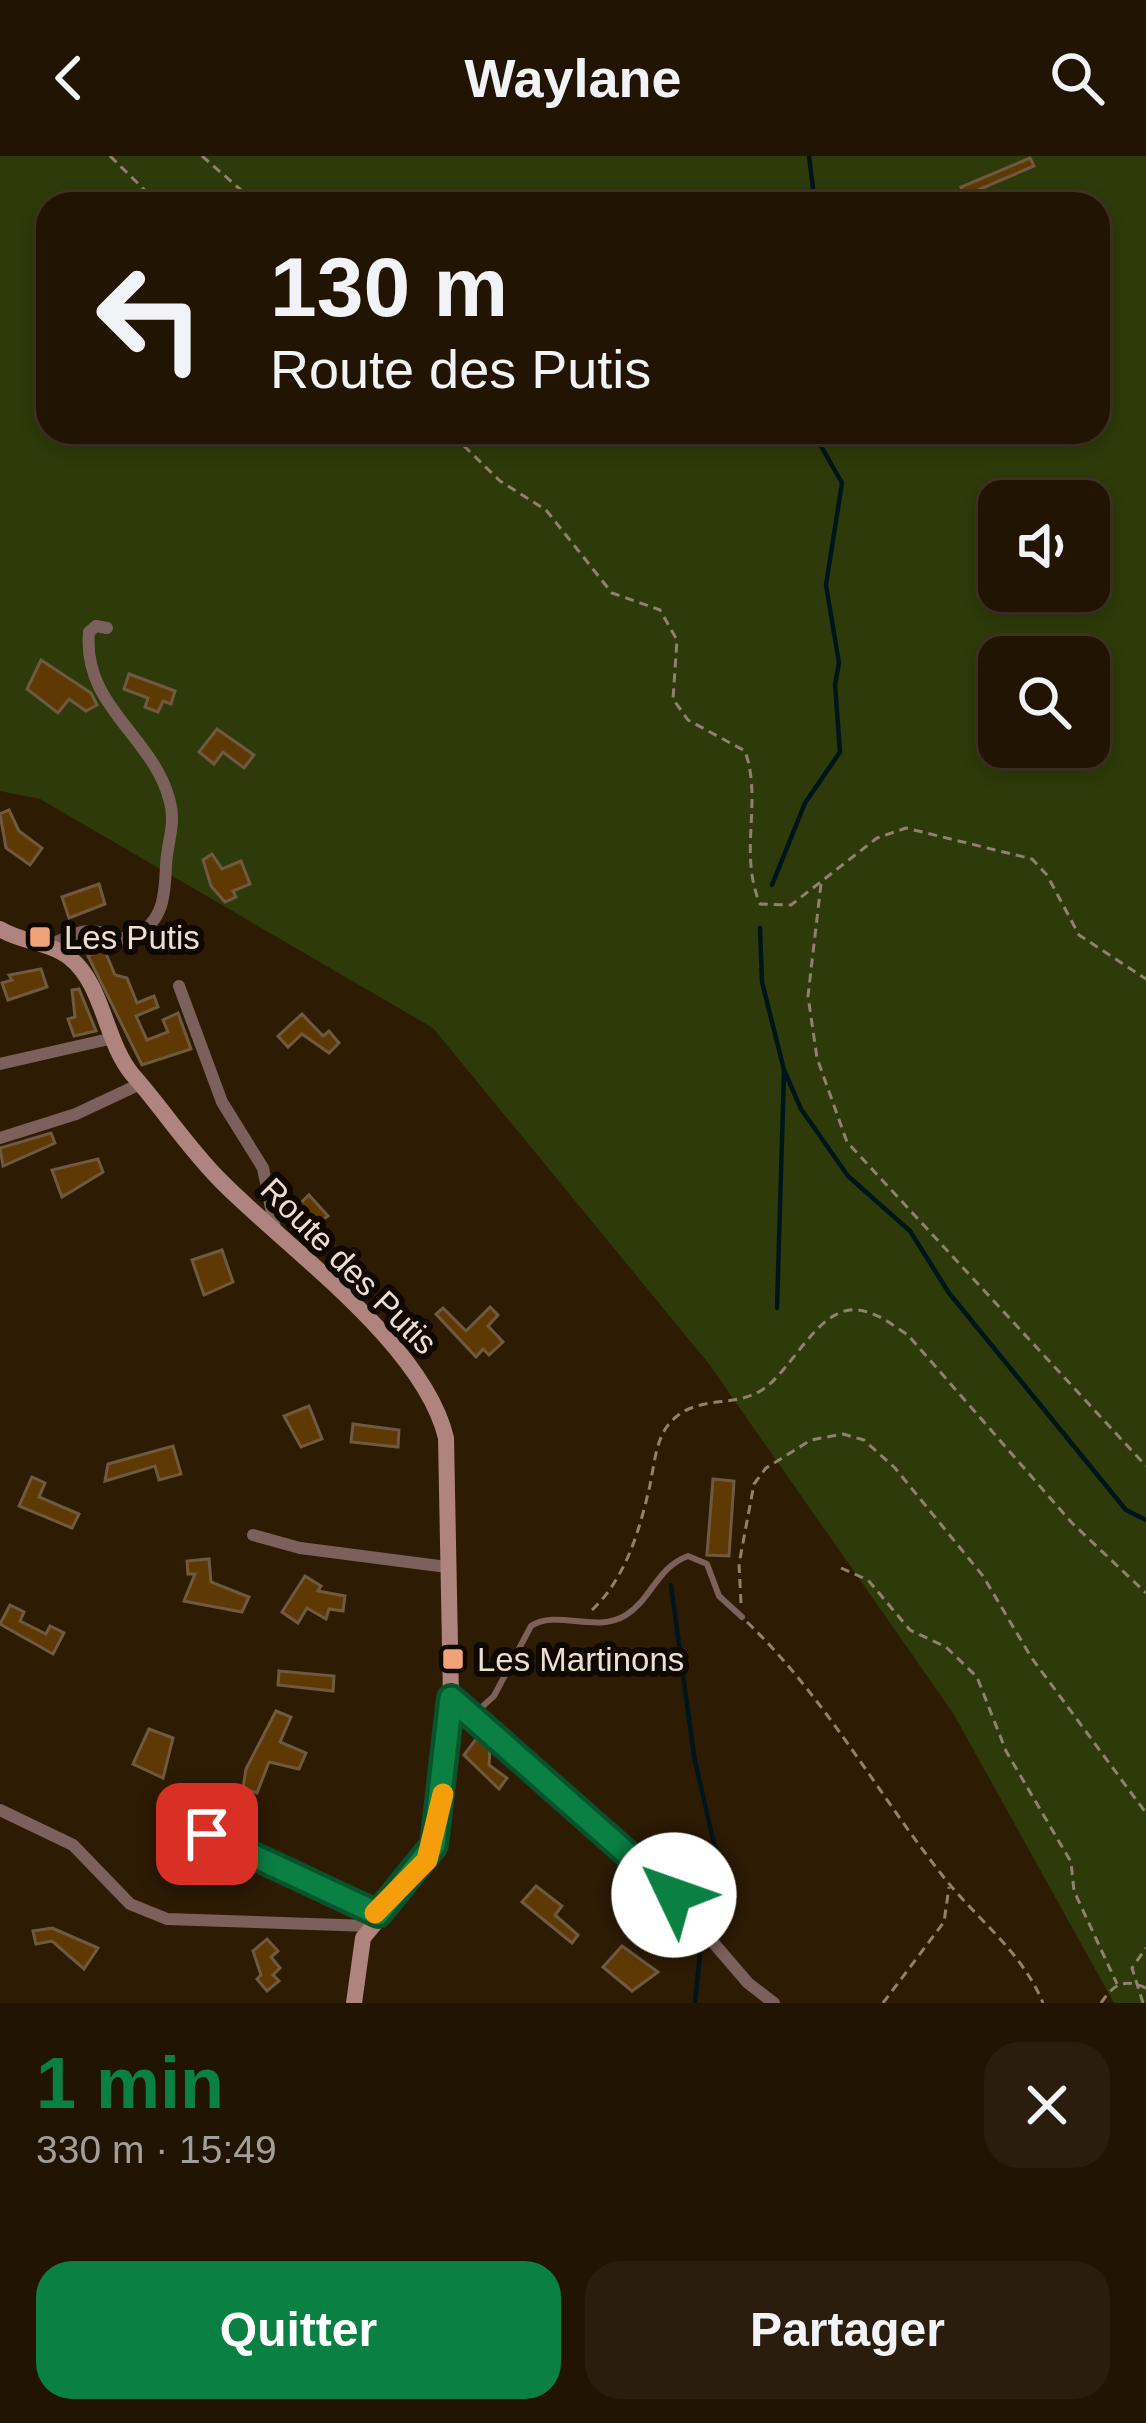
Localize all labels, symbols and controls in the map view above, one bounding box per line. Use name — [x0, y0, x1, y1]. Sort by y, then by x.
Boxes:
icon: back — [36, 45, 102, 111]
icon: search — [1044, 45, 1110, 111]
text: Waylane — [464, 48, 682, 108]
icon: left — [72, 240, 228, 396]
text: 130 m — [270, 240, 508, 334]
text: Route des Putis — [270, 339, 651, 399]
map controls — [978, 480, 1110, 768]
button: sound — [978, 480, 1110, 612]
button: search — [978, 636, 1110, 768]
place label: Les Putis — [64, 919, 200, 956]
marker: Les Putis — [27, 924, 53, 950]
street label: Route des Putis — [254, 1171, 444, 1361]
place label: Les Martinons — [477, 1641, 684, 1678]
marker: Les Martinons — [440, 1646, 466, 1672]
pin — [156, 1783, 258, 1885]
icon: arrive — [174, 1801, 240, 1867]
position arrow — [611, 1832, 737, 1958]
button: close — [984, 2042, 1110, 2168]
text: 1 min — [36, 2043, 224, 2123]
text: 330 m · 15:49 — [36, 2128, 277, 2171]
button: Quitter — [36, 2261, 561, 2399]
button: Partager — [585, 2261, 1110, 2399]

